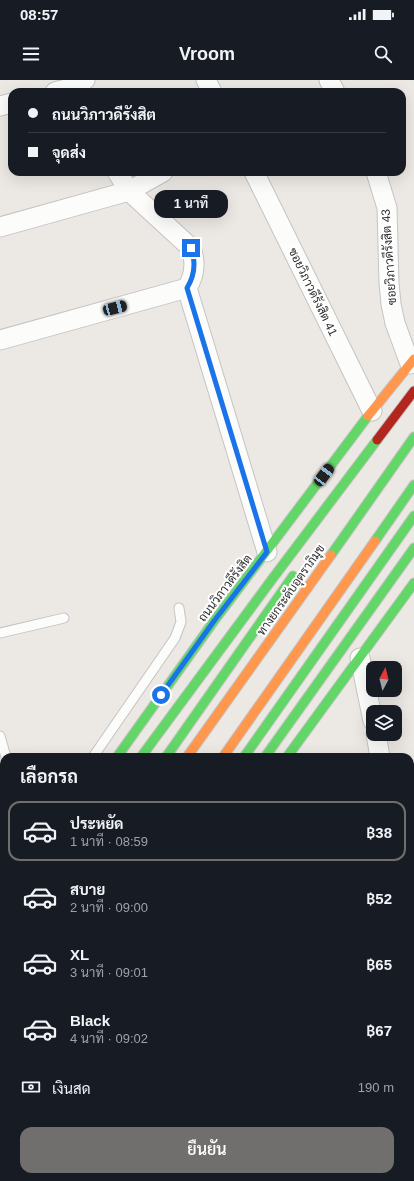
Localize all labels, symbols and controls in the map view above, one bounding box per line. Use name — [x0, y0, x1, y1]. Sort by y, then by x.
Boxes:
text: 08:57 — [20, 6, 58, 23]
icon: menu — [20, 43, 42, 65]
icon: search — [372, 43, 394, 65]
text: Vroom — [179, 44, 235, 64]
text: ถนนวิภาวดีรังสิต — [52, 106, 156, 123]
text: จุดส่ง — [52, 144, 86, 161]
callout: 1 นาที — [154, 190, 228, 218]
text: 1 นาที — [174, 196, 208, 211]
street label: ซอยวิภาวดีรังสิต 43 — [378, 208, 399, 305]
route end — [182, 239, 200, 257]
street label: ซอยวิภาวดีรังสิต 41 — [286, 245, 341, 339]
car — [102, 299, 128, 317]
car — [312, 462, 336, 488]
street label: ทางยกระดับอุตราภิมุข — [254, 542, 329, 639]
street label: ถนนวิภาวดีรังสิต — [194, 551, 255, 624]
north arrow — [366, 661, 402, 697]
map controls — [366, 661, 402, 741]
route start — [152, 686, 170, 704]
button: layers — [366, 705, 402, 741]
text: เลือกรถ — [20, 767, 78, 787]
icon: car — [22, 813, 58, 849]
text: ประหยัด — [70, 815, 123, 832]
text: ฿38 — [366, 824, 392, 841]
text: 1 นาที · 08:59 — [70, 834, 148, 849]
icon: car — [22, 879, 58, 915]
text: สบาย — [70, 881, 105, 898]
text: ฿52 — [366, 890, 392, 907]
text: 2 นาที · 09:00 — [70, 900, 148, 915]
icon: car — [22, 945, 58, 981]
text: XL — [70, 946, 89, 963]
text: ฿65 — [366, 956, 392, 973]
text: 3 นาที · 09:01 — [70, 965, 148, 980]
icon: car — [22, 1011, 58, 1047]
text: Black — [70, 1012, 110, 1029]
text: ฿67 — [366, 1022, 392, 1039]
text: 4 นาที · 09:02 — [70, 1031, 148, 1046]
icon: cash — [20, 1076, 42, 1098]
text: เงินสด — [52, 1080, 91, 1097]
text: 190 m — [358, 1080, 394, 1095]
button: ยืนยัน — [20, 1127, 394, 1173]

